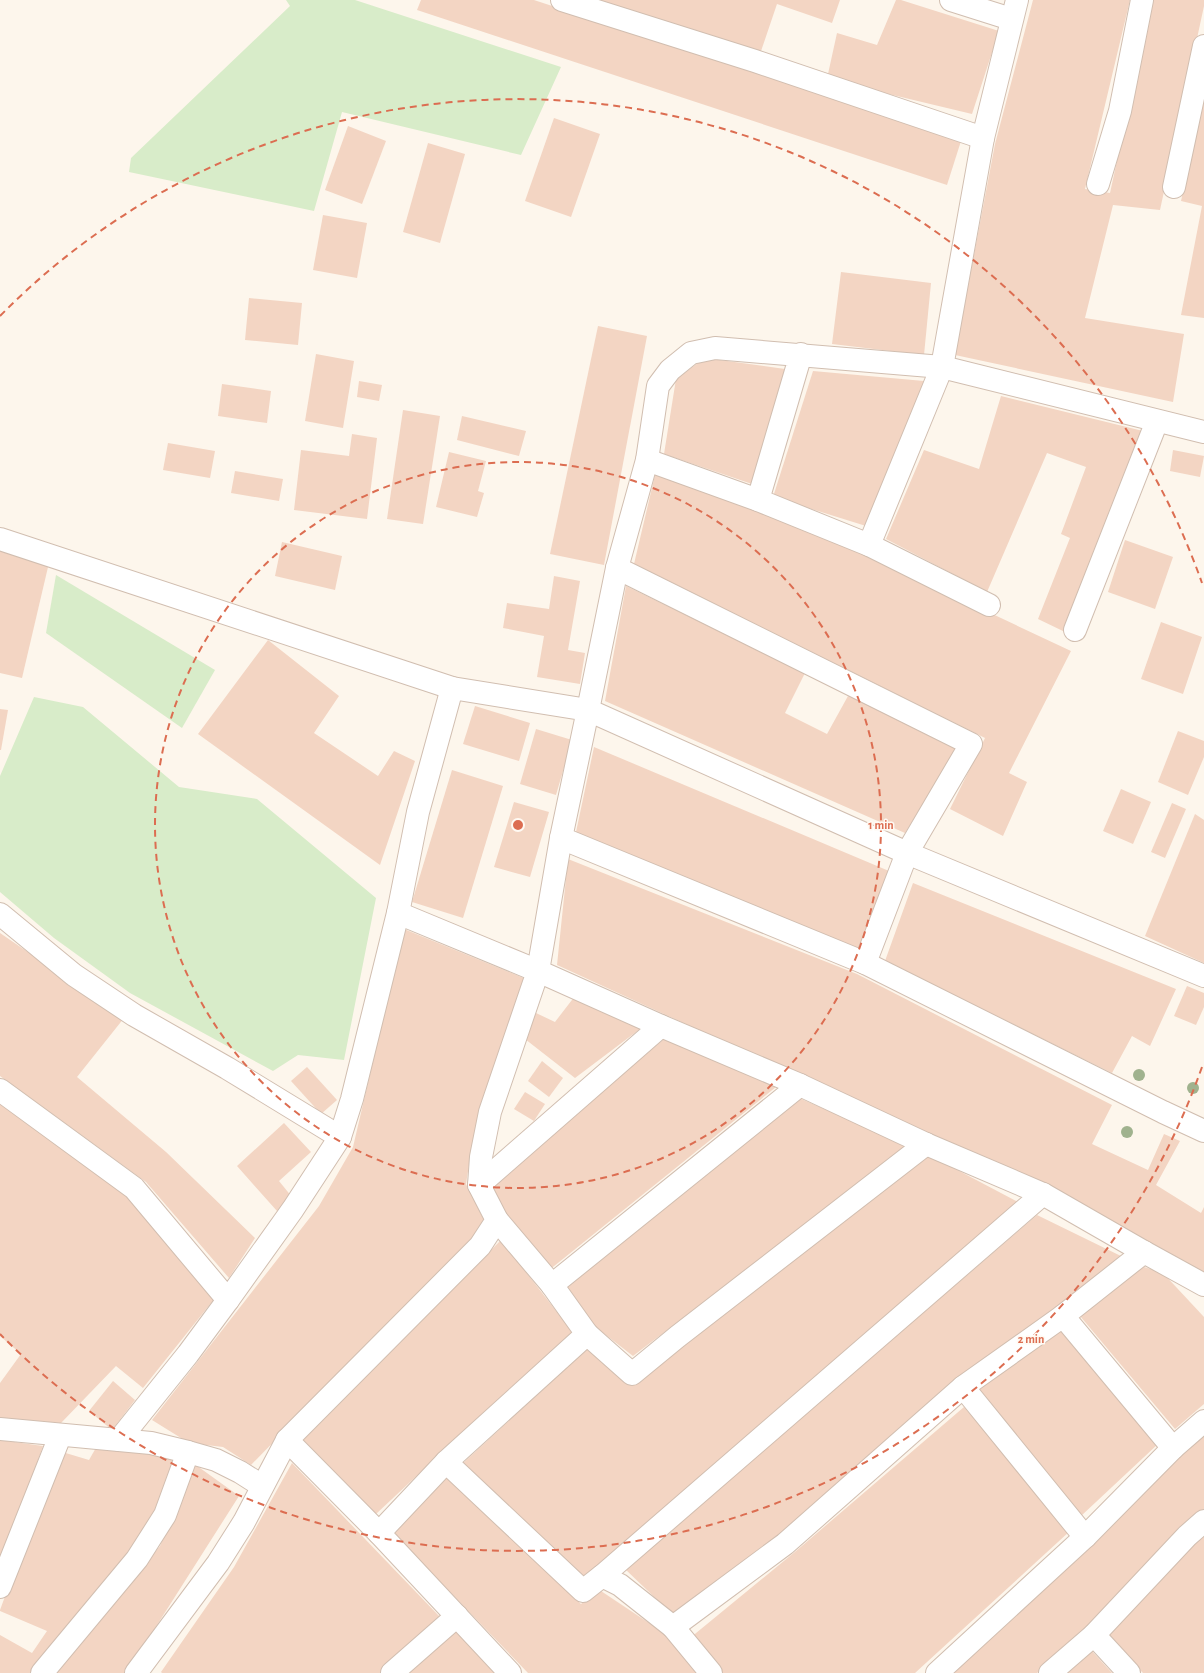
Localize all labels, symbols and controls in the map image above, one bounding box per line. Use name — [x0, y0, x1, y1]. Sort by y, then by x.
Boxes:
centre of rings — [511, 818, 525, 832]
text: 1 min — [868, 819, 894, 831]
text: 2 min — [1018, 1333, 1044, 1345]

